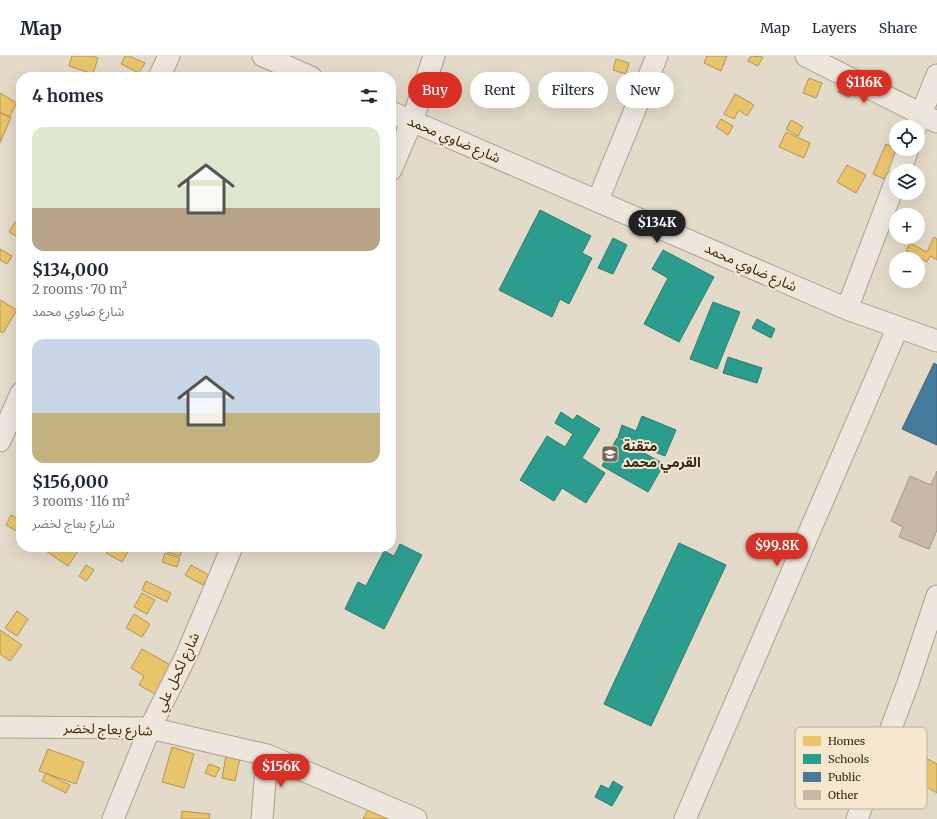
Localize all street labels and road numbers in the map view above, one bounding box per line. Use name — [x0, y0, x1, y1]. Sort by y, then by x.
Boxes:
street label: شارع ضاوي محمد — [404, 111, 503, 169]
street label: شارع ضاوي محمد — [701, 239, 800, 297]
street label: شارع لكحل علي — [151, 629, 205, 715]
street label: شارع بعاج لخضر — [62, 718, 153, 742]

